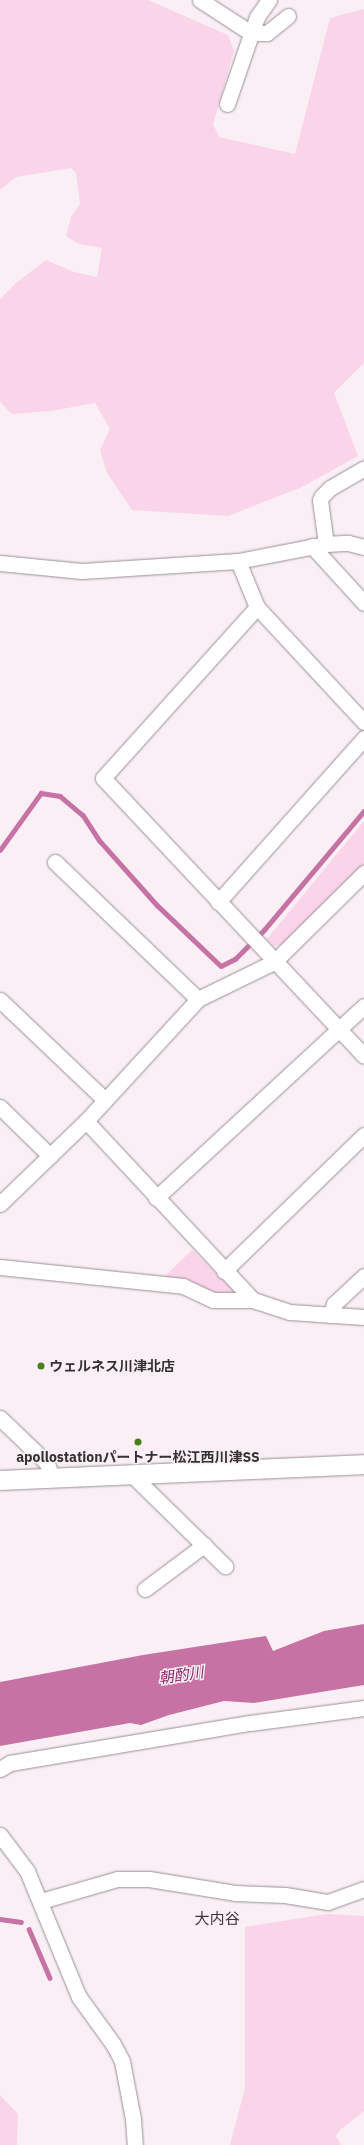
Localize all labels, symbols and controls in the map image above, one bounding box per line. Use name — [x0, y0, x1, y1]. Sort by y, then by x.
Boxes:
place label: ウェルネス川津北店 — [49, 1358, 175, 1374]
marker: ウェルネス川津北店 — [36, 1361, 46, 1371]
marker: apollostationパートナー松江西川津SS — [133, 1437, 143, 1447]
place label: apollostationパートナー松江西川津SS — [16, 1449, 260, 1465]
water label: 朝酌川 — [157, 1663, 205, 1687]
district label: 大内谷 — [195, 1910, 239, 1928]

